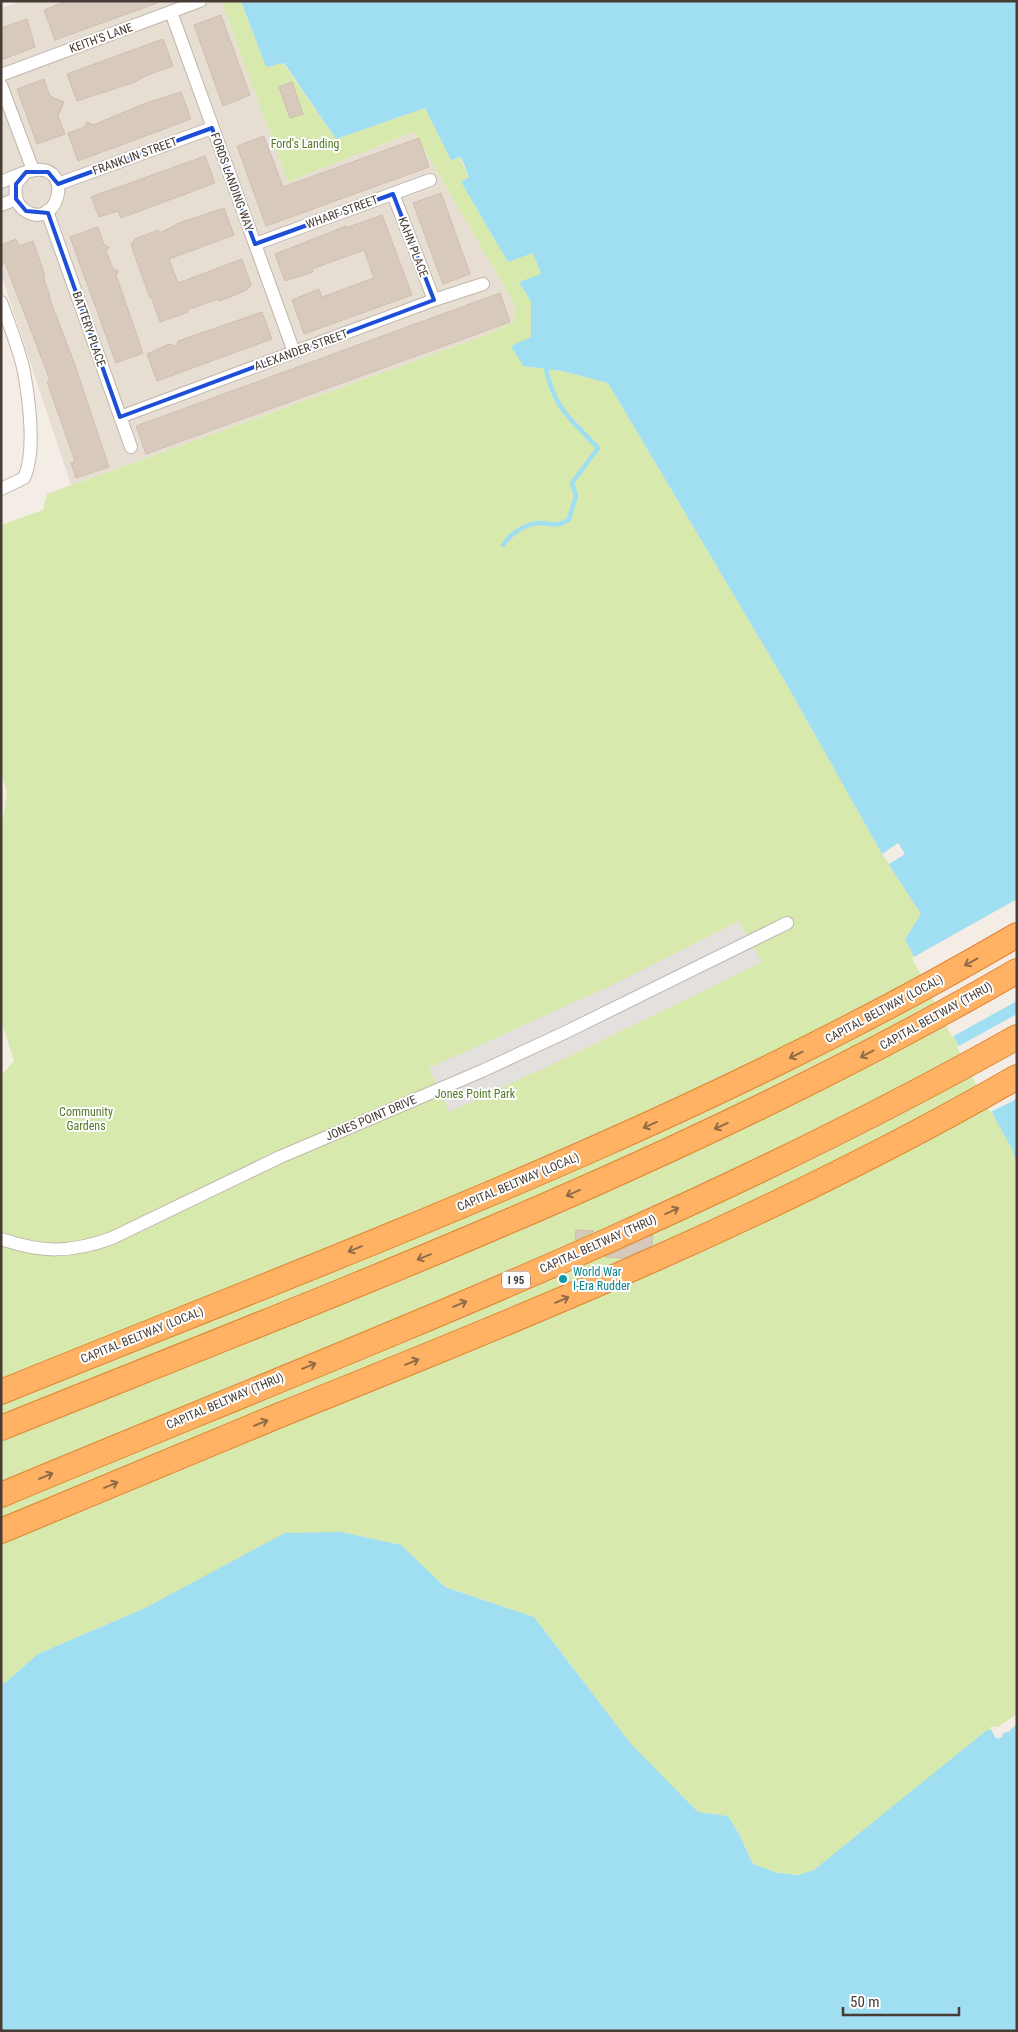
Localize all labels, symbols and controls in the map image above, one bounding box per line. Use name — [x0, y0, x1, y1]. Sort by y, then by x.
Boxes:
street label: KEITH'S LANE — [67, 20, 135, 56]
street label: FORDS LANDING WAY — [208, 131, 257, 234]
street label: FRANKLIN STREET — [91, 134, 179, 178]
park label: Ford's Landing — [271, 137, 339, 151]
street label: WHARF STREET — [304, 192, 380, 232]
street label: KAHN PLACE — [395, 215, 431, 279]
street label: BATTERY PLACE — [70, 290, 108, 368]
street label: ALEXANDER STREET — [252, 327, 350, 373]
one-way arrow — [963, 957, 978, 967]
street label: CAPITAL BELTWAY (LOCAL) — [823, 972, 945, 1046]
street label: CAPITAL BELTWAY (THRU) — [877, 979, 995, 1053]
one-way arrow — [789, 1050, 804, 1060]
one-way arrow — [860, 1050, 875, 1059]
park label: Jones Point Park — [435, 1087, 516, 1101]
street label: JONES POINT DRIVE — [324, 1093, 418, 1143]
park label: Community Gardens — [59, 1105, 113, 1133]
one-way arrow — [643, 1120, 658, 1130]
one-way arrow — [714, 1121, 729, 1131]
street label: CAPITAL BELTWAY (LOCAL) — [455, 1150, 581, 1214]
one-way arrow — [566, 1189, 581, 1198]
one-way arrow — [664, 1205, 679, 1215]
street label: CAPITAL BELTWAY (THRU) — [538, 1212, 658, 1276]
one-way arrow — [348, 1245, 363, 1254]
one-way arrow — [417, 1253, 432, 1263]
place label: World War I-Era Rudder — [573, 1265, 631, 1293]
road number: I 95 — [502, 1272, 530, 1288]
marker: World War I-Era Rudder — [557, 1273, 569, 1285]
one-way arrow — [554, 1294, 569, 1304]
one-way arrow — [452, 1299, 467, 1308]
street label: CAPITAL BELTWAY (LOCAL) — [79, 1304, 205, 1366]
one-way arrow — [403, 1357, 419, 1366]
one-way arrow — [301, 1361, 316, 1371]
street label: CAPITAL BELTWAY (THRU) — [164, 1370, 286, 1432]
one-way arrow — [253, 1418, 268, 1427]
one-way arrow — [38, 1470, 53, 1480]
one-way arrow — [103, 1480, 118, 1489]
scale bar — [843, 1984, 959, 2016]
text: 50 m — [850, 1993, 880, 2011]

